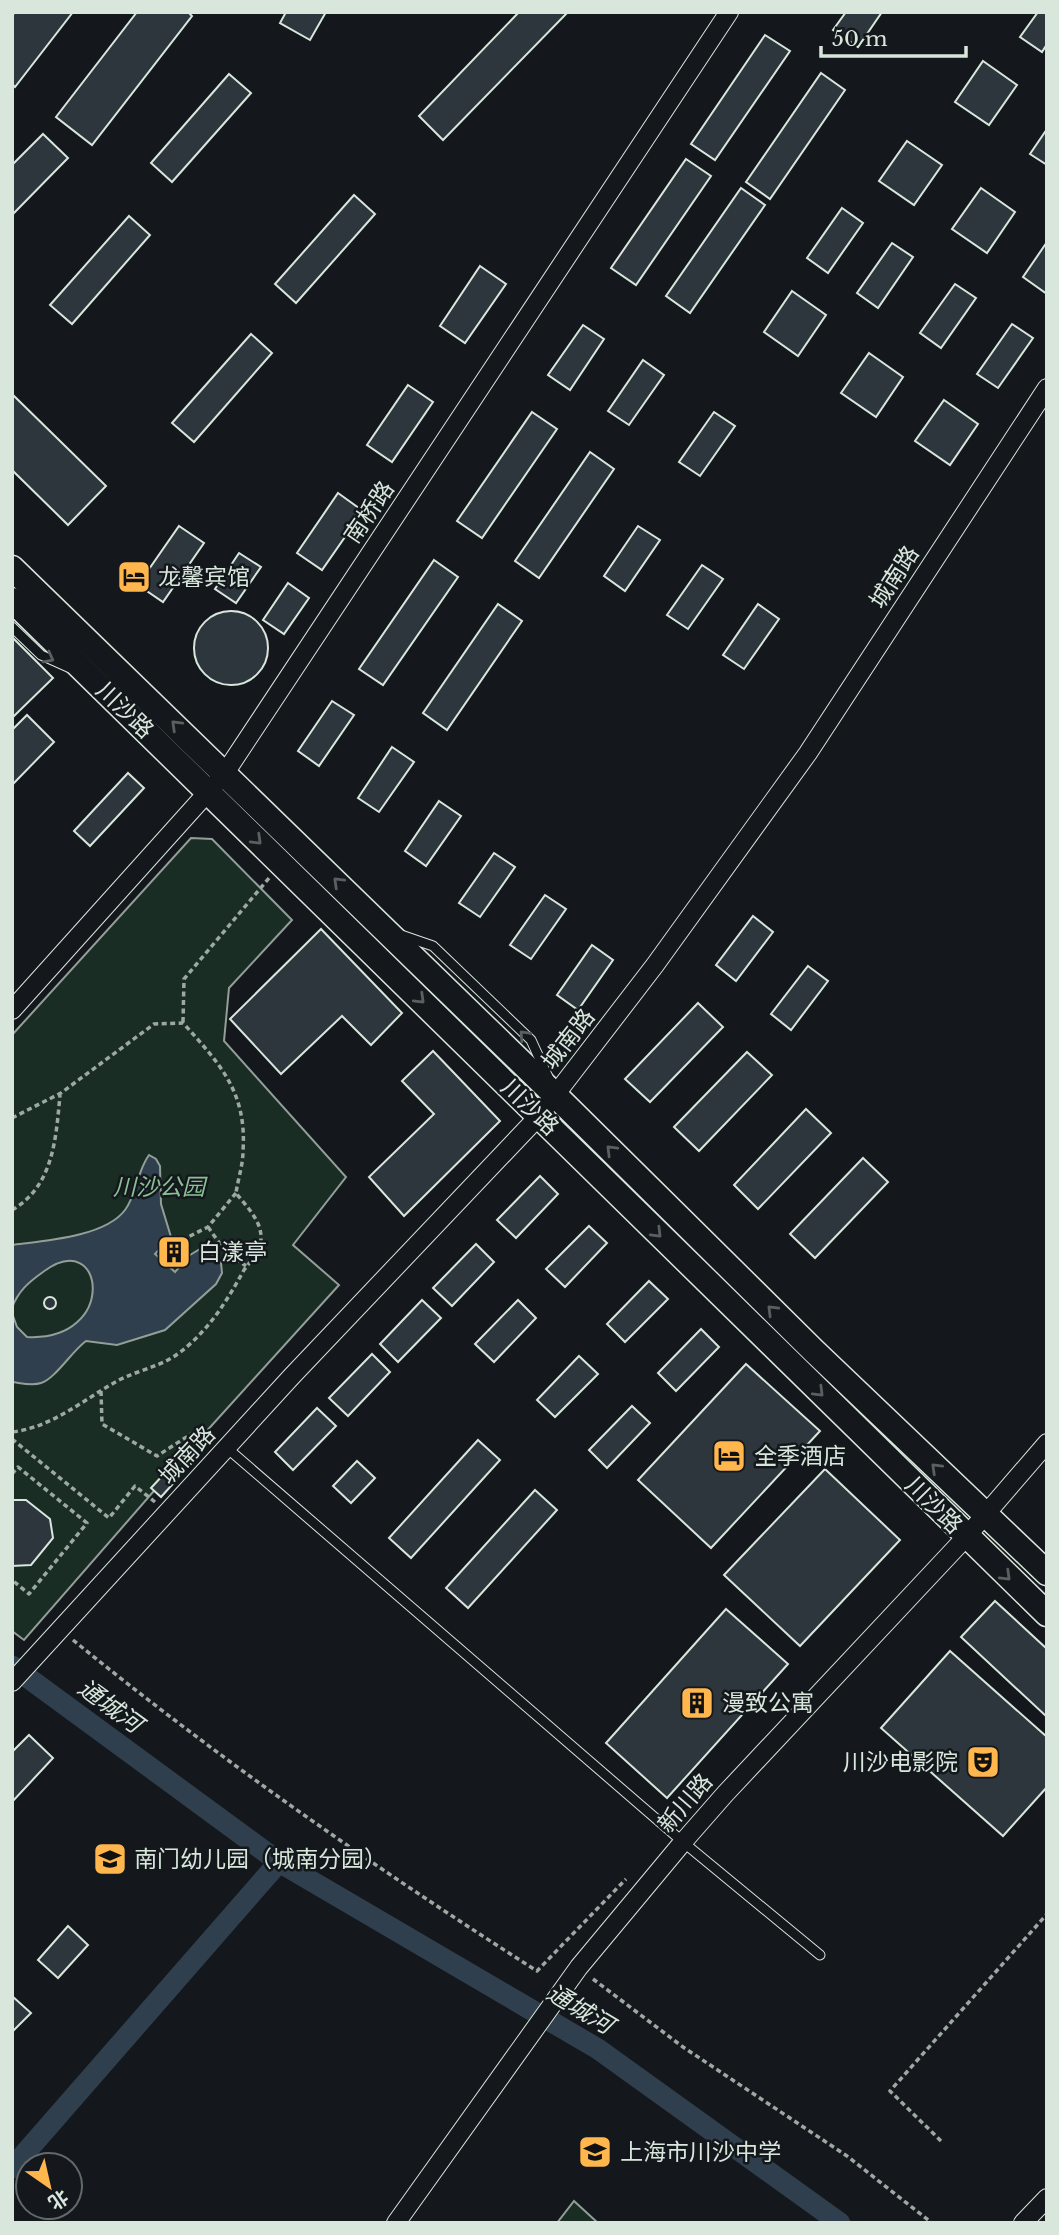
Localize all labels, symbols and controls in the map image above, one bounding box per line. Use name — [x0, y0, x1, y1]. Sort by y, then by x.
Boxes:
scale bar — [821, 14, 966, 58]
text: 50 m — [832, 26, 888, 52]
street label: 南桥路 — [338, 476, 400, 548]
street label: 城南路 — [863, 540, 925, 614]
hotel icon: 龙馨宾馆 — [115, 558, 153, 596]
place label: 龙馨宾馆 — [158, 563, 250, 591]
one-way arrow — [41, 649, 54, 663]
street label: 川沙路 — [90, 676, 160, 744]
one-way arrow — [171, 721, 184, 734]
one-way arrow — [249, 831, 262, 844]
one-way arrow — [333, 878, 346, 891]
one-way arrow — [411, 991, 424, 1004]
street label: 城南路 — [536, 1003, 600, 1075]
one-way arrow — [520, 1030, 533, 1043]
street label: 川沙路 — [495, 1073, 565, 1141]
one-way arrow — [606, 1145, 619, 1158]
park label: 川沙公园 — [113, 1173, 208, 1201]
one-way arrow — [649, 1224, 662, 1237]
building icon: 白漾亭 — [155, 1233, 193, 1271]
place label: 白漾亭 — [198, 1238, 267, 1266]
one-way arrow — [768, 1305, 781, 1318]
one-way arrow — [811, 1384, 824, 1397]
street label: 城南路 — [153, 1420, 221, 1490]
hotel icon: 全季酒店 — [710, 1437, 748, 1475]
place label: 全季酒店 — [754, 1442, 846, 1470]
one-way arrow — [931, 1463, 944, 1476]
street label: 川沙路 — [900, 1471, 968, 1539]
one-way arrow — [998, 1568, 1010, 1580]
water label: 通城河 — [73, 1673, 151, 1741]
building icon: 漫致公寓 — [678, 1684, 716, 1722]
place label: 漫致公寓 — [722, 1689, 814, 1717]
theatre icon: 川沙电影院 — [964, 1743, 1002, 1781]
place label: 川沙电影院 — [843, 1748, 958, 1776]
street label: 新川路 — [652, 1768, 718, 1838]
school or university icon: 南门幼儿园（城南分园） — [91, 1840, 129, 1878]
place label: 南门幼儿园（城南分园） — [134, 1845, 387, 1873]
water label: 通城河 — [542, 1978, 622, 2042]
school or university icon: 上海市川沙中学 — [576, 2133, 614, 2171]
place label: 上海市川沙中学 — [620, 2138, 781, 2166]
north arrow — [14, 2151, 84, 2221]
text: 北 — [44, 2185, 73, 2215]

